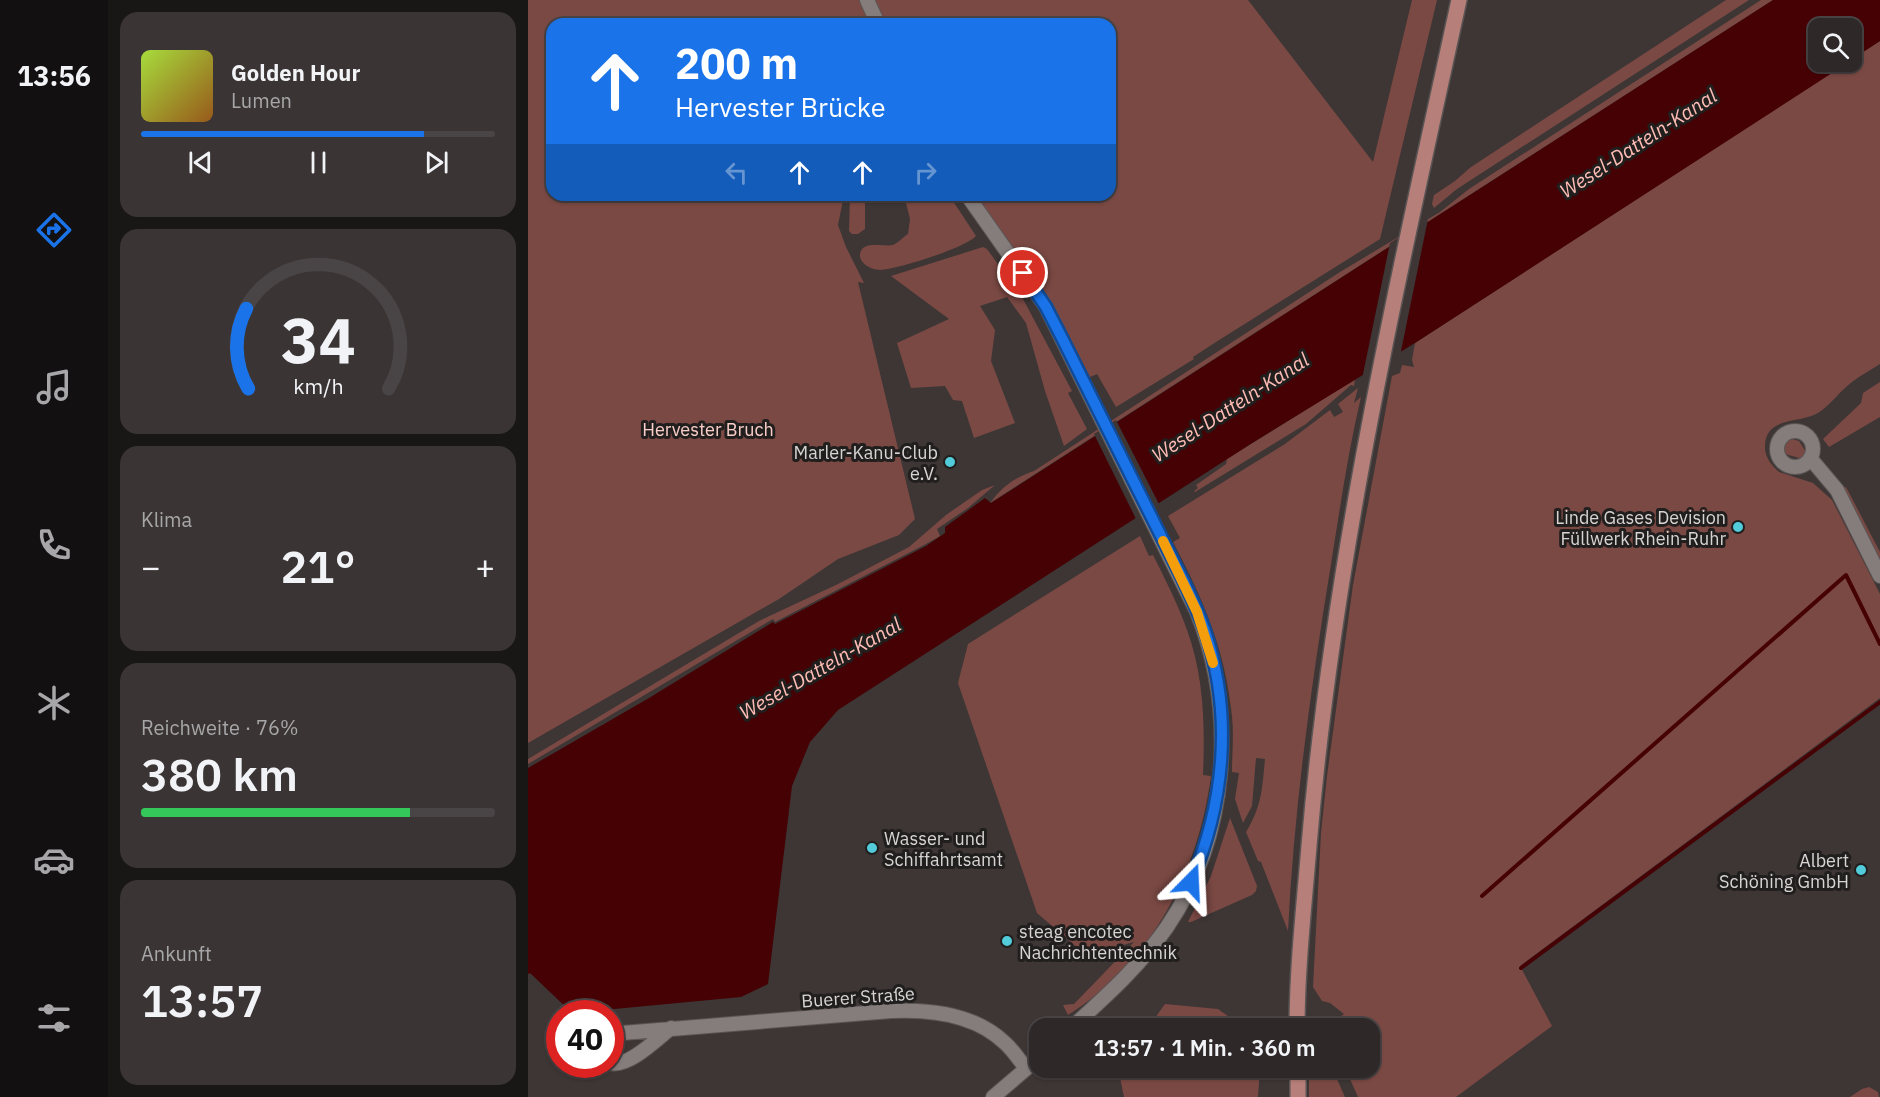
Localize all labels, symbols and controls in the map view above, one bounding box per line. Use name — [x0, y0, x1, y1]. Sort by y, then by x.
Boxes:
map controls — [1808, 18, 1862, 72]
button: search — [1808, 18, 1862, 72]
text: 200 m — [675, 36, 798, 91]
icon: ahead — [576, 42, 654, 120]
text: 13:56 — [17, 58, 91, 93]
text: Golden Hour — [231, 58, 360, 87]
water label: Wesel-Datteln-Kanal — [1554, 82, 1723, 204]
text: Lumen — [231, 87, 292, 114]
text: Hervester Brücke — [675, 89, 885, 124]
icon: previous — [184, 146, 217, 179]
icon: pause — [302, 146, 335, 179]
icon: next — [420, 146, 453, 179]
icon: left — [720, 156, 753, 189]
icon: ahead — [783, 156, 816, 189]
icon: ahead — [846, 156, 879, 189]
icon: right — [909, 156, 942, 189]
icon: directions — [33, 209, 75, 251]
pin — [997, 247, 1048, 298]
icon: arrive — [1006, 256, 1039, 289]
text: 34 — [281, 299, 355, 380]
water label: Wesel-Datteln-Kanal — [1146, 346, 1315, 468]
icon: music — [33, 366, 75, 408]
text: km/h — [293, 372, 343, 400]
park label: Hervester Bruch — [642, 418, 774, 441]
place label: Marler-Kanu-Club e.V. — [794, 441, 938, 485]
marker: Marler-Kanu-Club e.V. — [943, 455, 957, 469]
text: Klima — [141, 506, 192, 533]
place label: Linde Gases Devision Füllwerk Rhein-Ruhr — [1555, 506, 1726, 550]
marker: Linde Gases Devision Füllwerk Rhein-Ruhr — [1731, 520, 1745, 534]
icon: phone — [33, 524, 75, 566]
text: 21° — [280, 537, 356, 595]
text: − — [141, 545, 161, 588]
text: + — [475, 545, 495, 588]
water label: Wesel-Datteln-Kanal — [734, 610, 906, 725]
icon: climate — [33, 682, 75, 724]
text: Reichweite · 76% — [141, 714, 298, 741]
text: 380 km — [141, 745, 298, 803]
place label: Wasser- und Schiffahrtsamt — [884, 827, 1003, 871]
icon: car — [33, 839, 75, 881]
marker: Wasser- und Schiffahrtsamt — [865, 841, 879, 855]
place label: Albert Schöning GmbH — [1719, 849, 1849, 893]
position arrow — [1159, 850, 1223, 914]
marker: Albert Schöning GmbH — [1854, 863, 1868, 877]
place label: steag encotec Nachrichtentechnik — [1019, 920, 1177, 964]
marker: steag encotec Nachrichtentechnik — [1000, 934, 1014, 948]
text: Ankunft — [141, 940, 212, 967]
text: 13:57 — [141, 971, 263, 1029]
street label: Buerer Straße — [801, 982, 915, 1012]
icon: filters — [33, 997, 75, 1039]
speed limit sign: 40 — [546, 1000, 624, 1078]
text: 13:57 · 1 Min. · 360 m — [1093, 1033, 1316, 1062]

